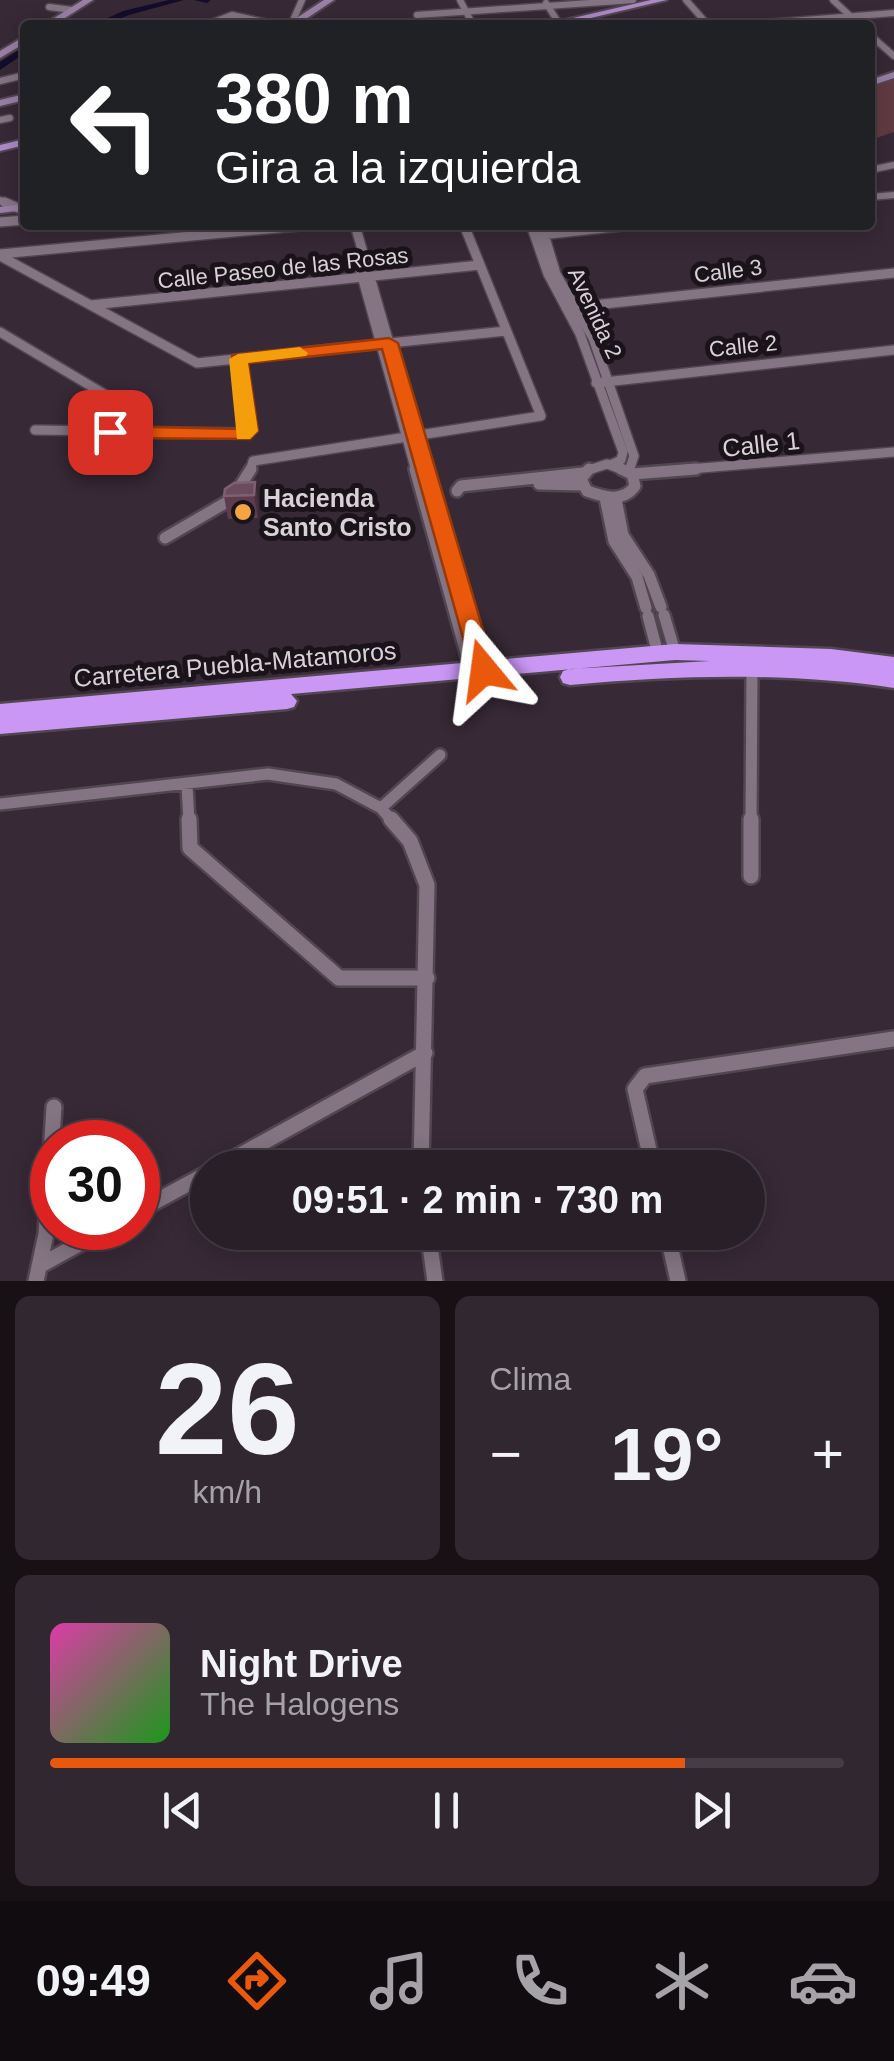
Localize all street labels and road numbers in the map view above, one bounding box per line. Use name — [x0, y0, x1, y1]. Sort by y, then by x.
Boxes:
street label: Calle Paseo de las Rosas — [156, 242, 410, 294]
street label: Calle 3 — [692, 254, 764, 288]
street label: Avenida 2 — [563, 264, 627, 362]
street label: Calle 2 — [708, 330, 778, 362]
street label: Calle 1 — [721, 426, 801, 462]
street label: Carretera Puebla-Matamoros — [73, 636, 397, 692]

